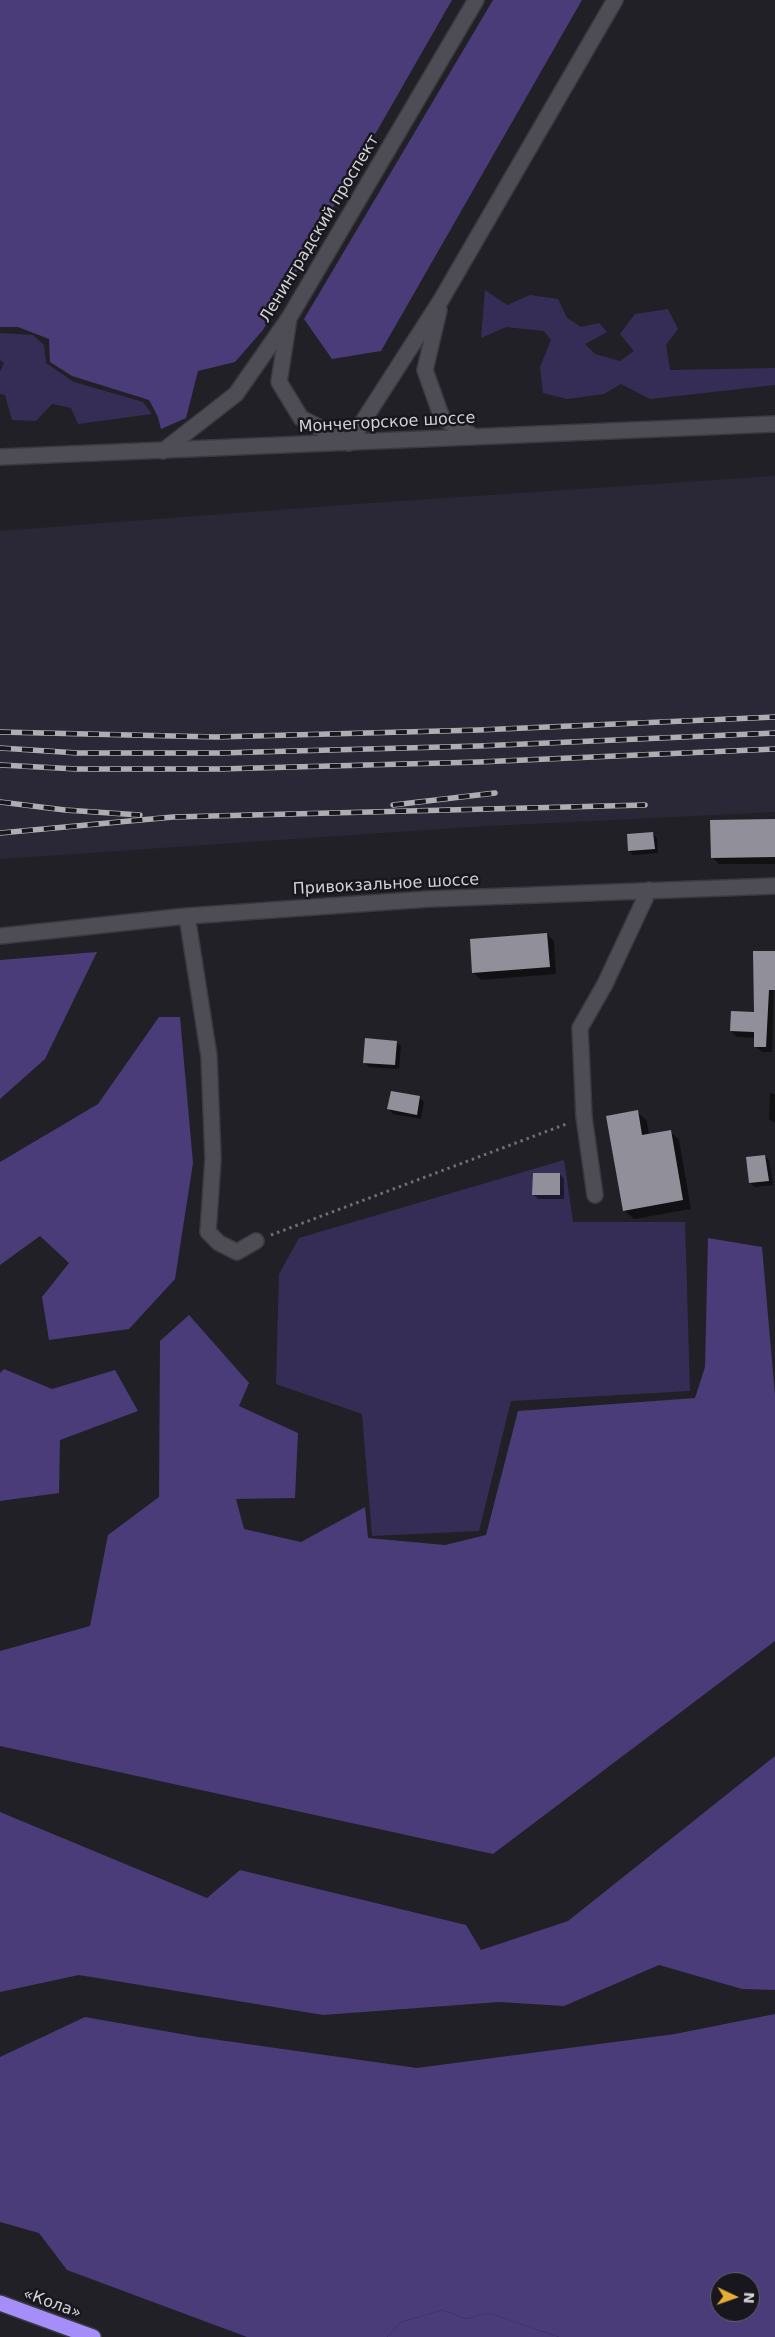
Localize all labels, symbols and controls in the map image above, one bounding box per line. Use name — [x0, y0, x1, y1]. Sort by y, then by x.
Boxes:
street label: Ленинградский проспект — [256, 132, 384, 326]
street label: Мончегорское шоссе — [298, 409, 476, 437]
street label: Привокзальное шоссе — [292, 871, 480, 899]
north arrow — [710, 2272, 760, 2322]
street label: «Кола» — [20, 2285, 84, 2323]
text: N — [741, 2291, 757, 2304]

